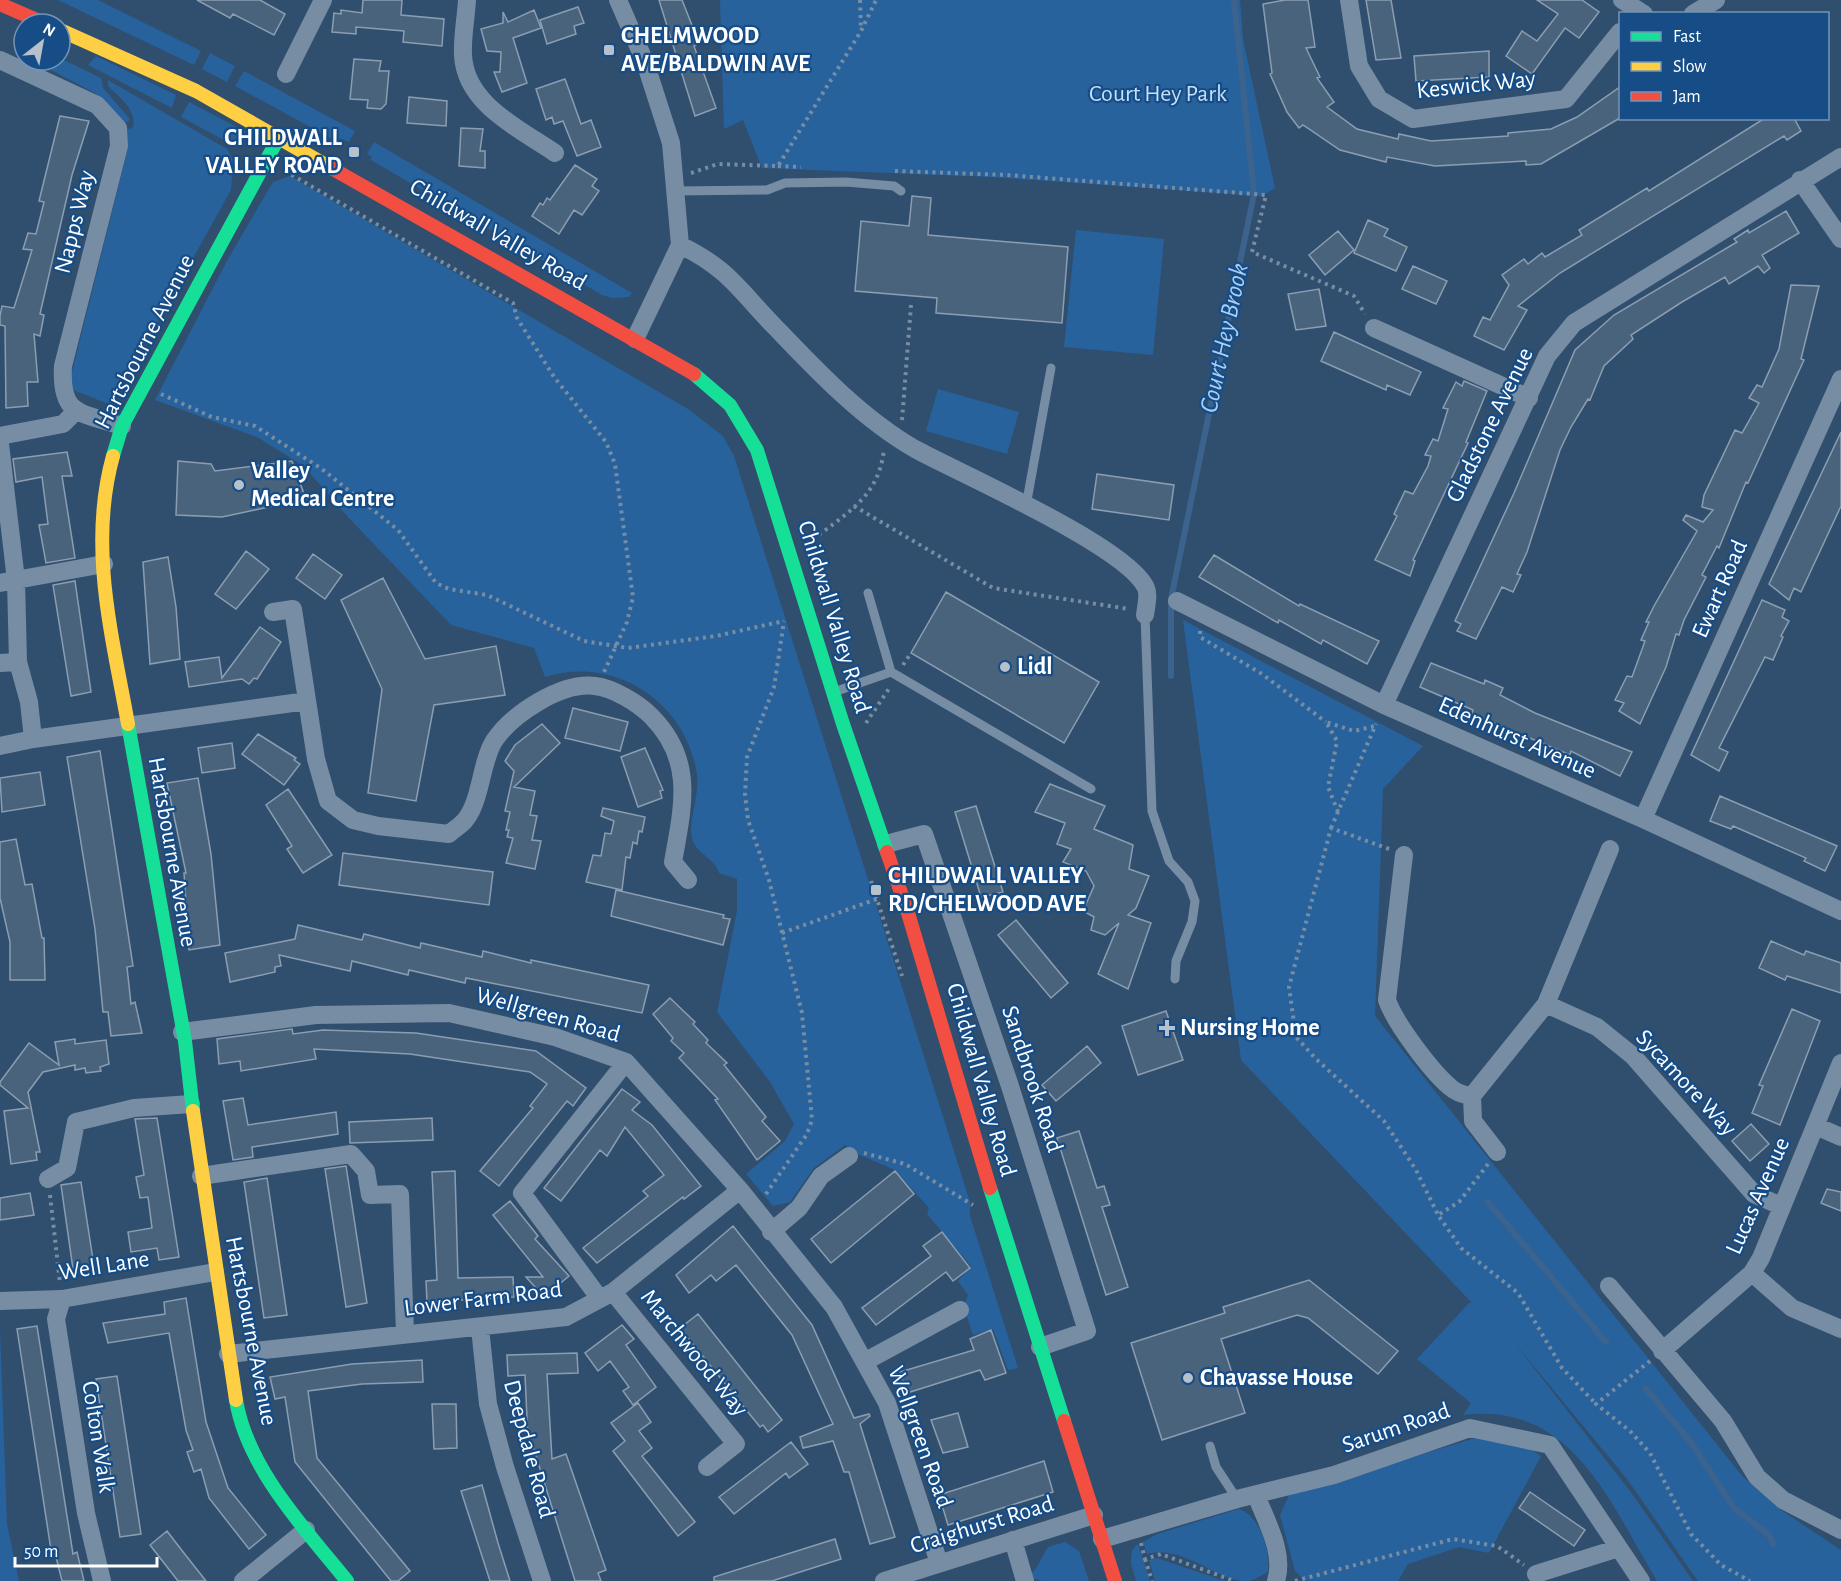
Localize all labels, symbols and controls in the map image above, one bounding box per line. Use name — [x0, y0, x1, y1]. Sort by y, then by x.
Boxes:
north arrow — [12, 12, 72, 72]
legend — [1619, 12, 1829, 120]
text: N — [40, 20, 58, 40]
place label: CHELMWOOD AVE/BALDWIN AVE — [621, 24, 810, 76]
text: Fast — [1673, 28, 1701, 46]
marker: CHELMWOOD AVE/BALDWIN AVE — [602, 43, 616, 57]
text: Slow — [1673, 58, 1706, 76]
street label: Keswick Way — [1415, 67, 1537, 103]
park label: Court Hey Park — [1089, 82, 1227, 106]
text: Jam — [1673, 88, 1701, 106]
place label: CHILDWALL VALLEY ROAD — [205, 126, 343, 178]
marker: CHILDWALL VALLEY ROAD — [347, 145, 361, 159]
street label: Napps Way — [51, 168, 99, 276]
street label: Childwall Valley Road — [405, 175, 591, 295]
street label: Hartsbourne Avenue — [91, 251, 199, 433]
water label: Court Hey Brook — [1195, 261, 1253, 415]
street label: Gladstone Avenue — [1442, 344, 1538, 506]
place label: Valley Medical Centre — [251, 459, 394, 511]
marker: Valley Medical Centre — [232, 478, 246, 492]
street label: Childwall Valley Road — [793, 518, 875, 716]
street label: Ewart Road — [1688, 536, 1752, 642]
place label: Lidl — [1017, 655, 1053, 679]
marker: Lidl — [998, 660, 1012, 674]
street label: Edenhurst Avenue — [1435, 693, 1599, 783]
street label: Hartsbourne Avenue — [143, 755, 201, 949]
place label: CHILDWALL VALLEY RD/CHELWOOD AVE — [888, 864, 1086, 916]
marker: CHILDWALL VALLEY RD/CHELWOOD AVE — [869, 883, 883, 897]
street label: Childwall Valley Road — [942, 981, 1020, 1179]
street label: Wellgreen Road — [473, 983, 623, 1047]
street label: Sandbrook Road — [997, 1003, 1067, 1155]
place label: Nursing Home — [1180, 1016, 1320, 1040]
marker: Nursing Home — [1158, 1019, 1176, 1037]
street label: Sycamore Way — [1631, 1025, 1741, 1141]
street label: Lucas Avenue — [1722, 1134, 1794, 1258]
street label: Hartsbourne Avenue — [221, 1234, 281, 1428]
street label: Well Lane — [57, 1247, 151, 1285]
street label: Lower Farm Road — [403, 1277, 563, 1321]
street label: Marchwood Way — [636, 1285, 752, 1421]
street label: Wellgreen Road — [883, 1363, 957, 1511]
place label: Chavasse House — [1200, 1366, 1353, 1390]
marker: Chavasse House — [1181, 1371, 1195, 1385]
street label: Deepdale Road — [499, 1377, 559, 1521]
street label: Colton Walk — [77, 1379, 119, 1495]
street label: Sarum Road — [1339, 1398, 1453, 1458]
street label: Craighurst Road — [907, 1492, 1057, 1558]
scale bar — [15, 1530, 158, 1568]
text: 50 m — [24, 1543, 58, 1561]

